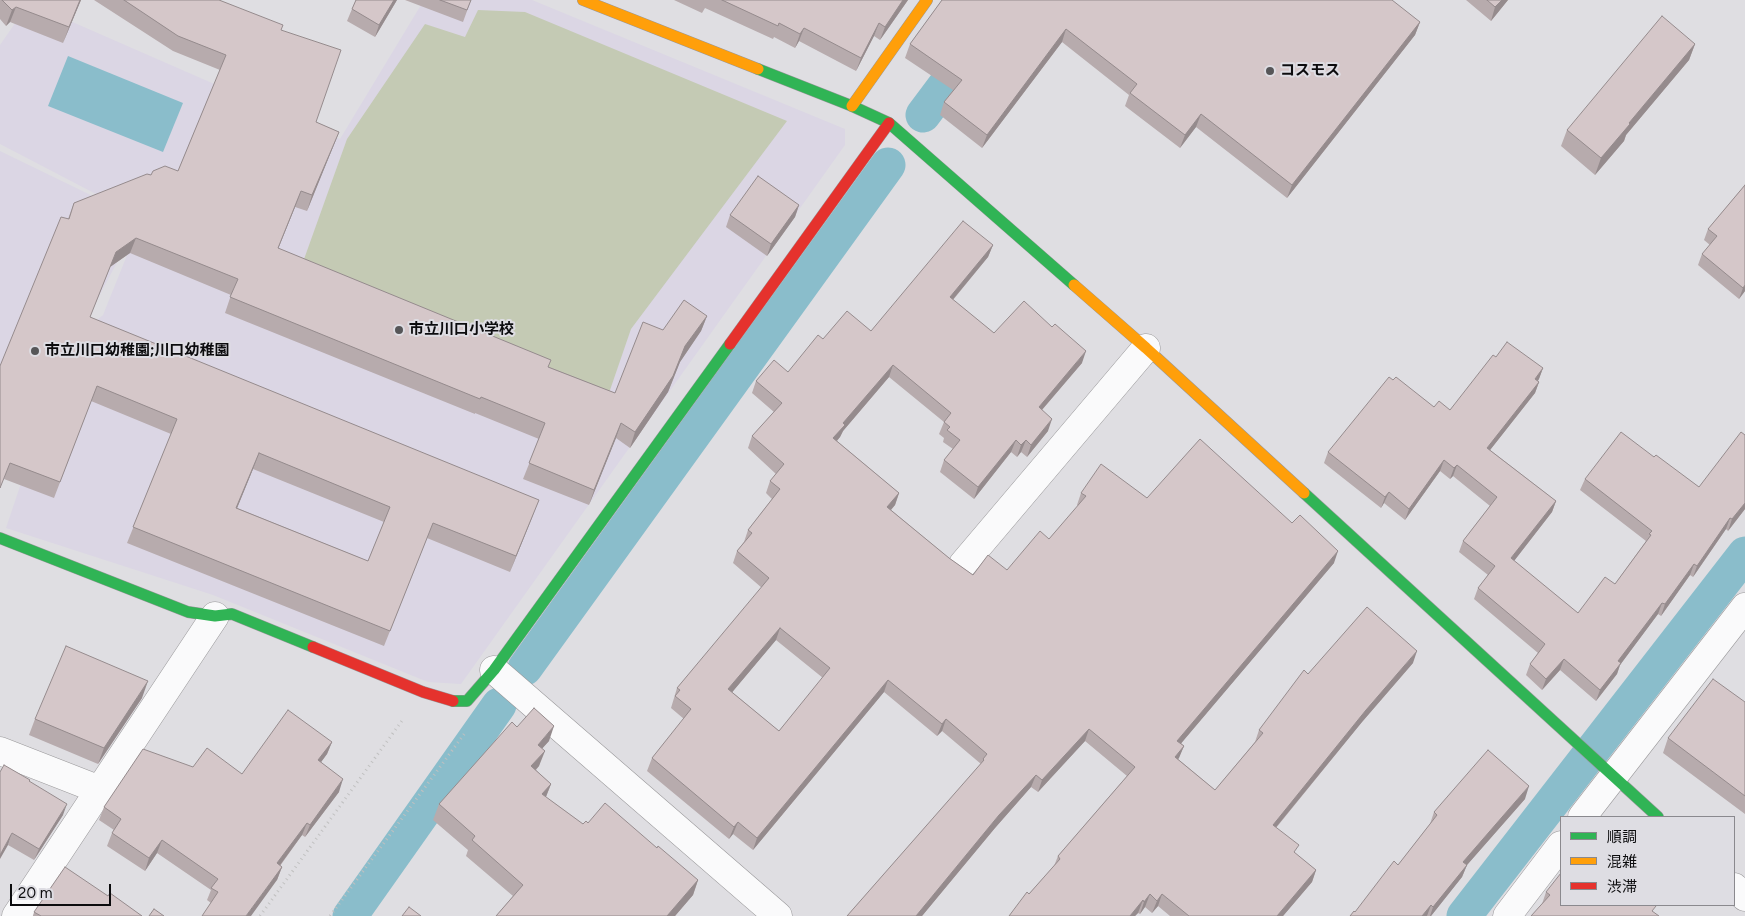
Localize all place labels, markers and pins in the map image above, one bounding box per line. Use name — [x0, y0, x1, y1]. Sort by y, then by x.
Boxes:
place label: コスモス — [1280, 62, 1340, 80]
marker: コスモス — [1264, 65, 1276, 77]
place label: 市立川口小学校 — [409, 321, 514, 339]
marker: 市立川口小学校 — [393, 324, 405, 336]
place label: 市立川口幼稚園;川口幼稚園 — [45, 342, 230, 360]
marker: 市立川口幼稚園;川口幼稚園 — [29, 345, 41, 357]

